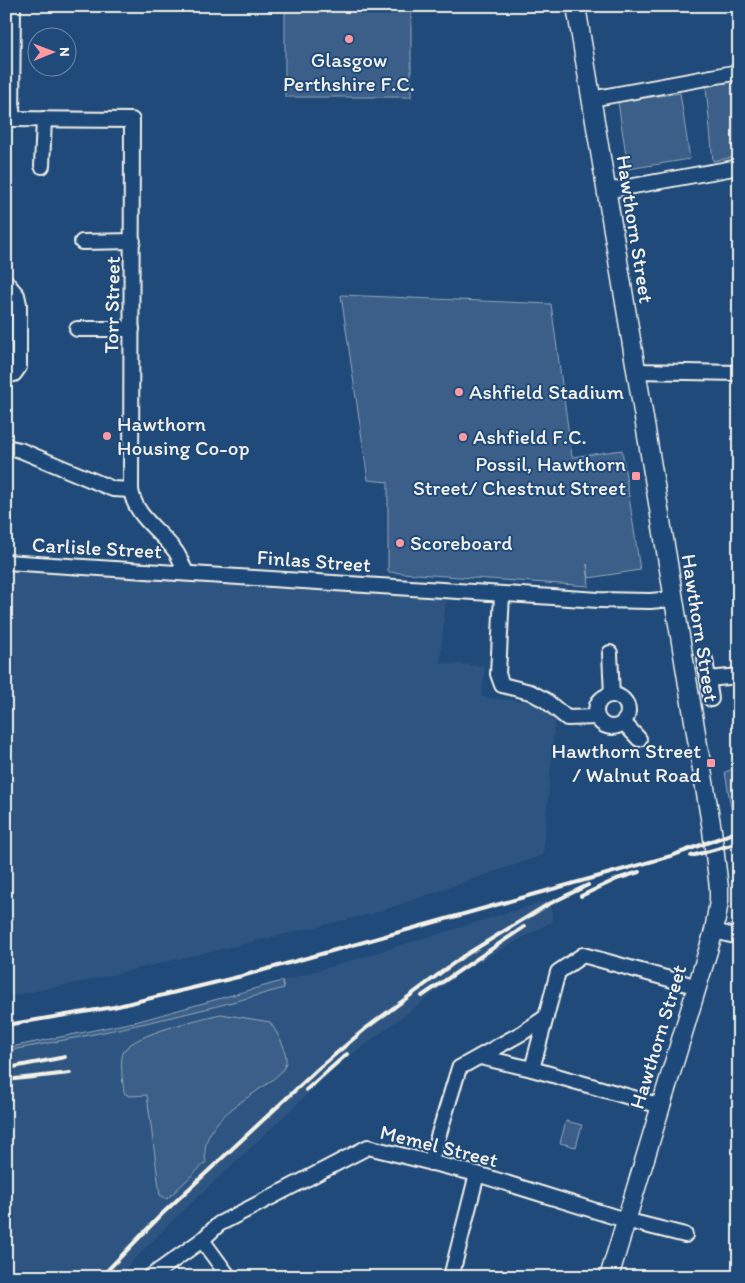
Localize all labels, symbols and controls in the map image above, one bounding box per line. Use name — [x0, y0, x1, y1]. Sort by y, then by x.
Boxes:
north arrow — [28, 28, 78, 78]
marker: Glasgow Perthshire F.C. — [343, 33, 355, 45]
text: N — [56, 47, 73, 57]
place label: Glasgow Perthshire F.C. — [283, 47, 415, 96]
street label: Hawthorn Street — [611, 153, 660, 305]
street label: Torr Street — [98, 256, 125, 354]
place label: Ashfield Stadium — [469, 379, 624, 404]
marker: Ashfield Stadium — [453, 386, 465, 398]
place label: Hawthorn Housing Co-op — [117, 411, 250, 460]
place label: Ashfield F.C. — [473, 424, 587, 449]
marker: Hawthorn Housing Co-op — [101, 430, 113, 442]
marker: Ashfield F.C. — [457, 431, 469, 443]
place label: Possil, Hawthorn Street/ Chestnut Street — [413, 451, 626, 500]
marker: Possil, Hawthorn Street/ Chestnut Street — [630, 470, 642, 482]
place label: Scoreboard — [410, 530, 512, 555]
street label: Carlisle Street — [31, 532, 163, 563]
marker: Scoreboard — [394, 537, 406, 549]
street label: Finlas Street — [256, 544, 372, 577]
street label: Hawthorn Street — [676, 552, 725, 704]
place label: Hawthorn Street / Walnut Road — [551, 738, 701, 787]
marker: Hawthorn Street / Walnut Road — [705, 757, 717, 769]
street label: Hawthorn Street — [624, 962, 691, 1112]
street label: Memel Street — [377, 1119, 501, 1172]

